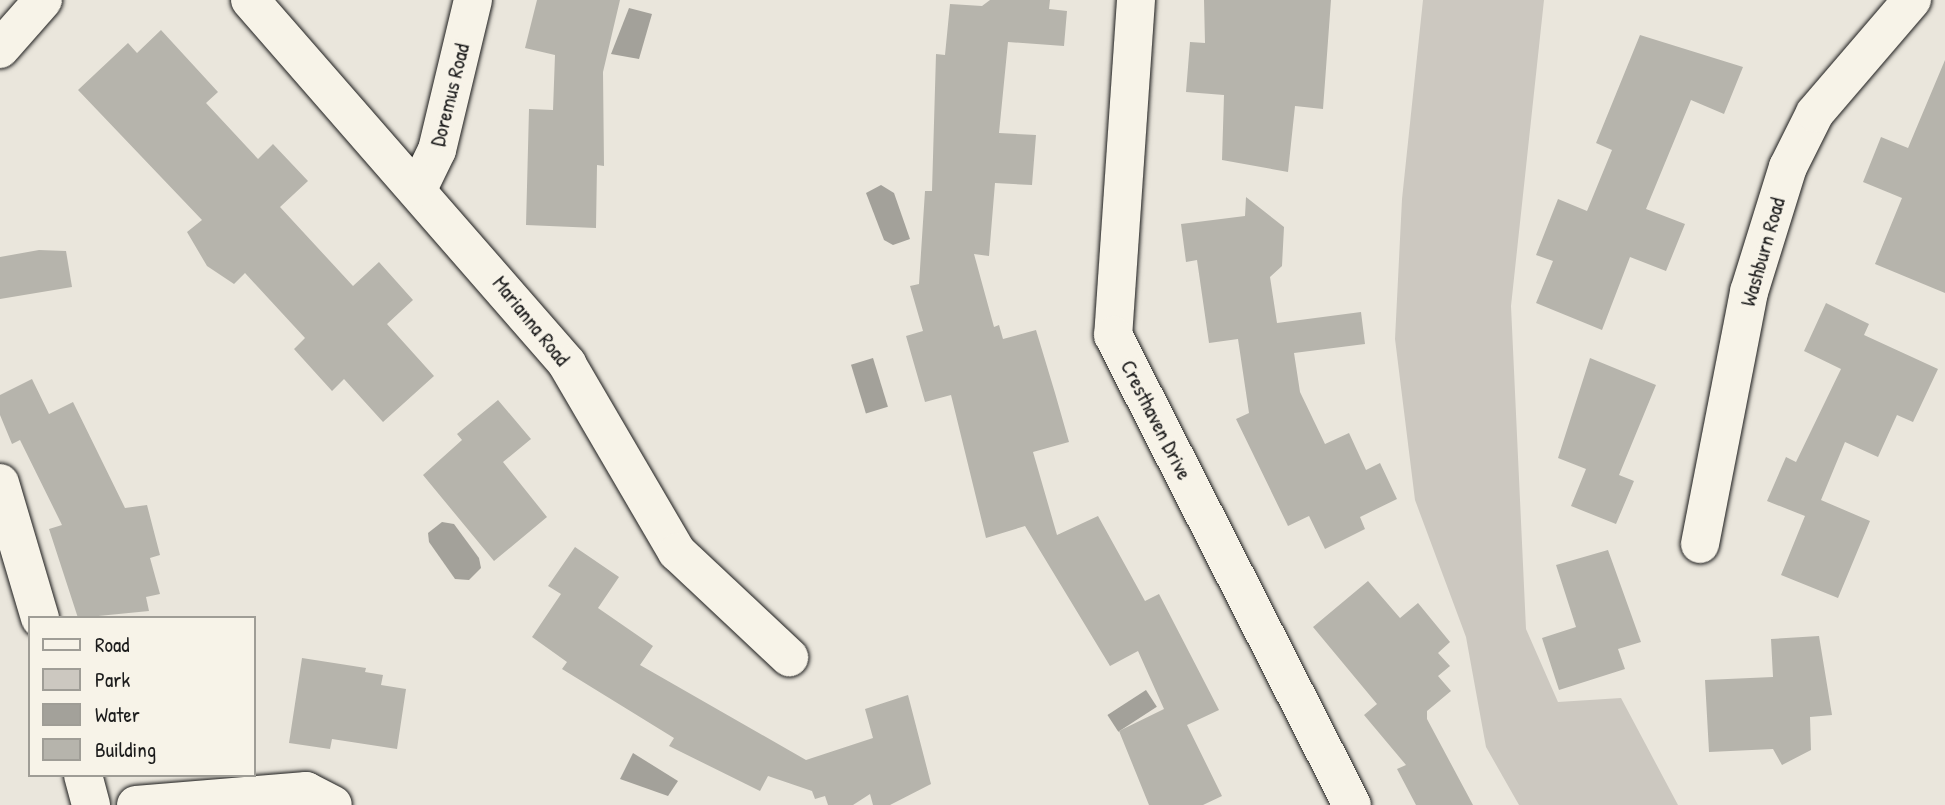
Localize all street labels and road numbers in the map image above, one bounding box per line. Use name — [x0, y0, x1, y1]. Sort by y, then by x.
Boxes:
street label: Doremus Road — [425, 41, 475, 149]
street label: Washburn Road — [1735, 195, 1791, 309]
street label: Marianna Road — [487, 271, 575, 371]
street label: Cresthaven Drive — [1115, 356, 1197, 484]

